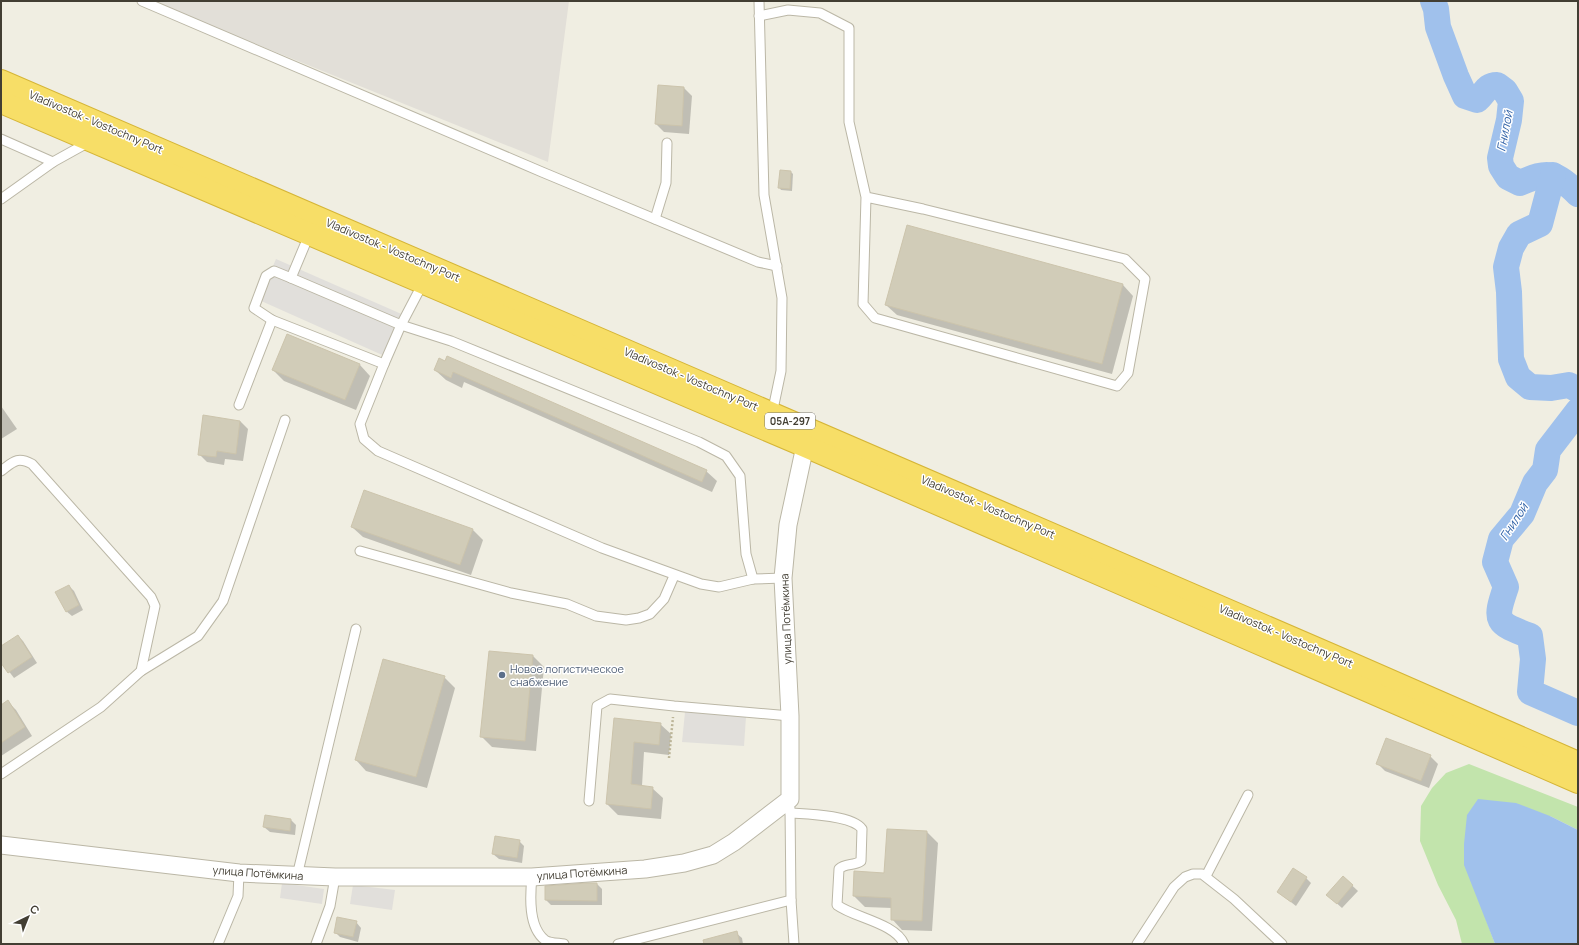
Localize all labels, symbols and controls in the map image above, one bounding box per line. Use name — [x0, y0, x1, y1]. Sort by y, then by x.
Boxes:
street label: Vladivostok - Vostochny Port — [27, 86, 166, 157]
water label: Гнилой — [1492, 108, 1517, 153]
street label: Vladivostok - Vostochny Port — [324, 214, 463, 285]
street label: Vladivostok - Vostochny Port — [622, 343, 761, 414]
road number: 05А-297 — [765, 413, 815, 429]
street label: Vladivostok - Vostochny Port — [919, 471, 1058, 542]
water label: Гнилой — [1495, 499, 1533, 544]
street label: улица Потёмкина — [776, 573, 795, 665]
street label: Vladivostok - Vostochny Port — [1217, 600, 1356, 671]
place label: Новое логистическое снабжение — [510, 661, 624, 689]
marker: Новое логистическое снабжение — [497, 670, 507, 680]
street label: улица Потёмкина — [212, 862, 304, 883]
street label: улица Потёмкина — [536, 862, 628, 883]
north arrow — [8, 897, 48, 937]
text: С — [27, 901, 43, 918]

